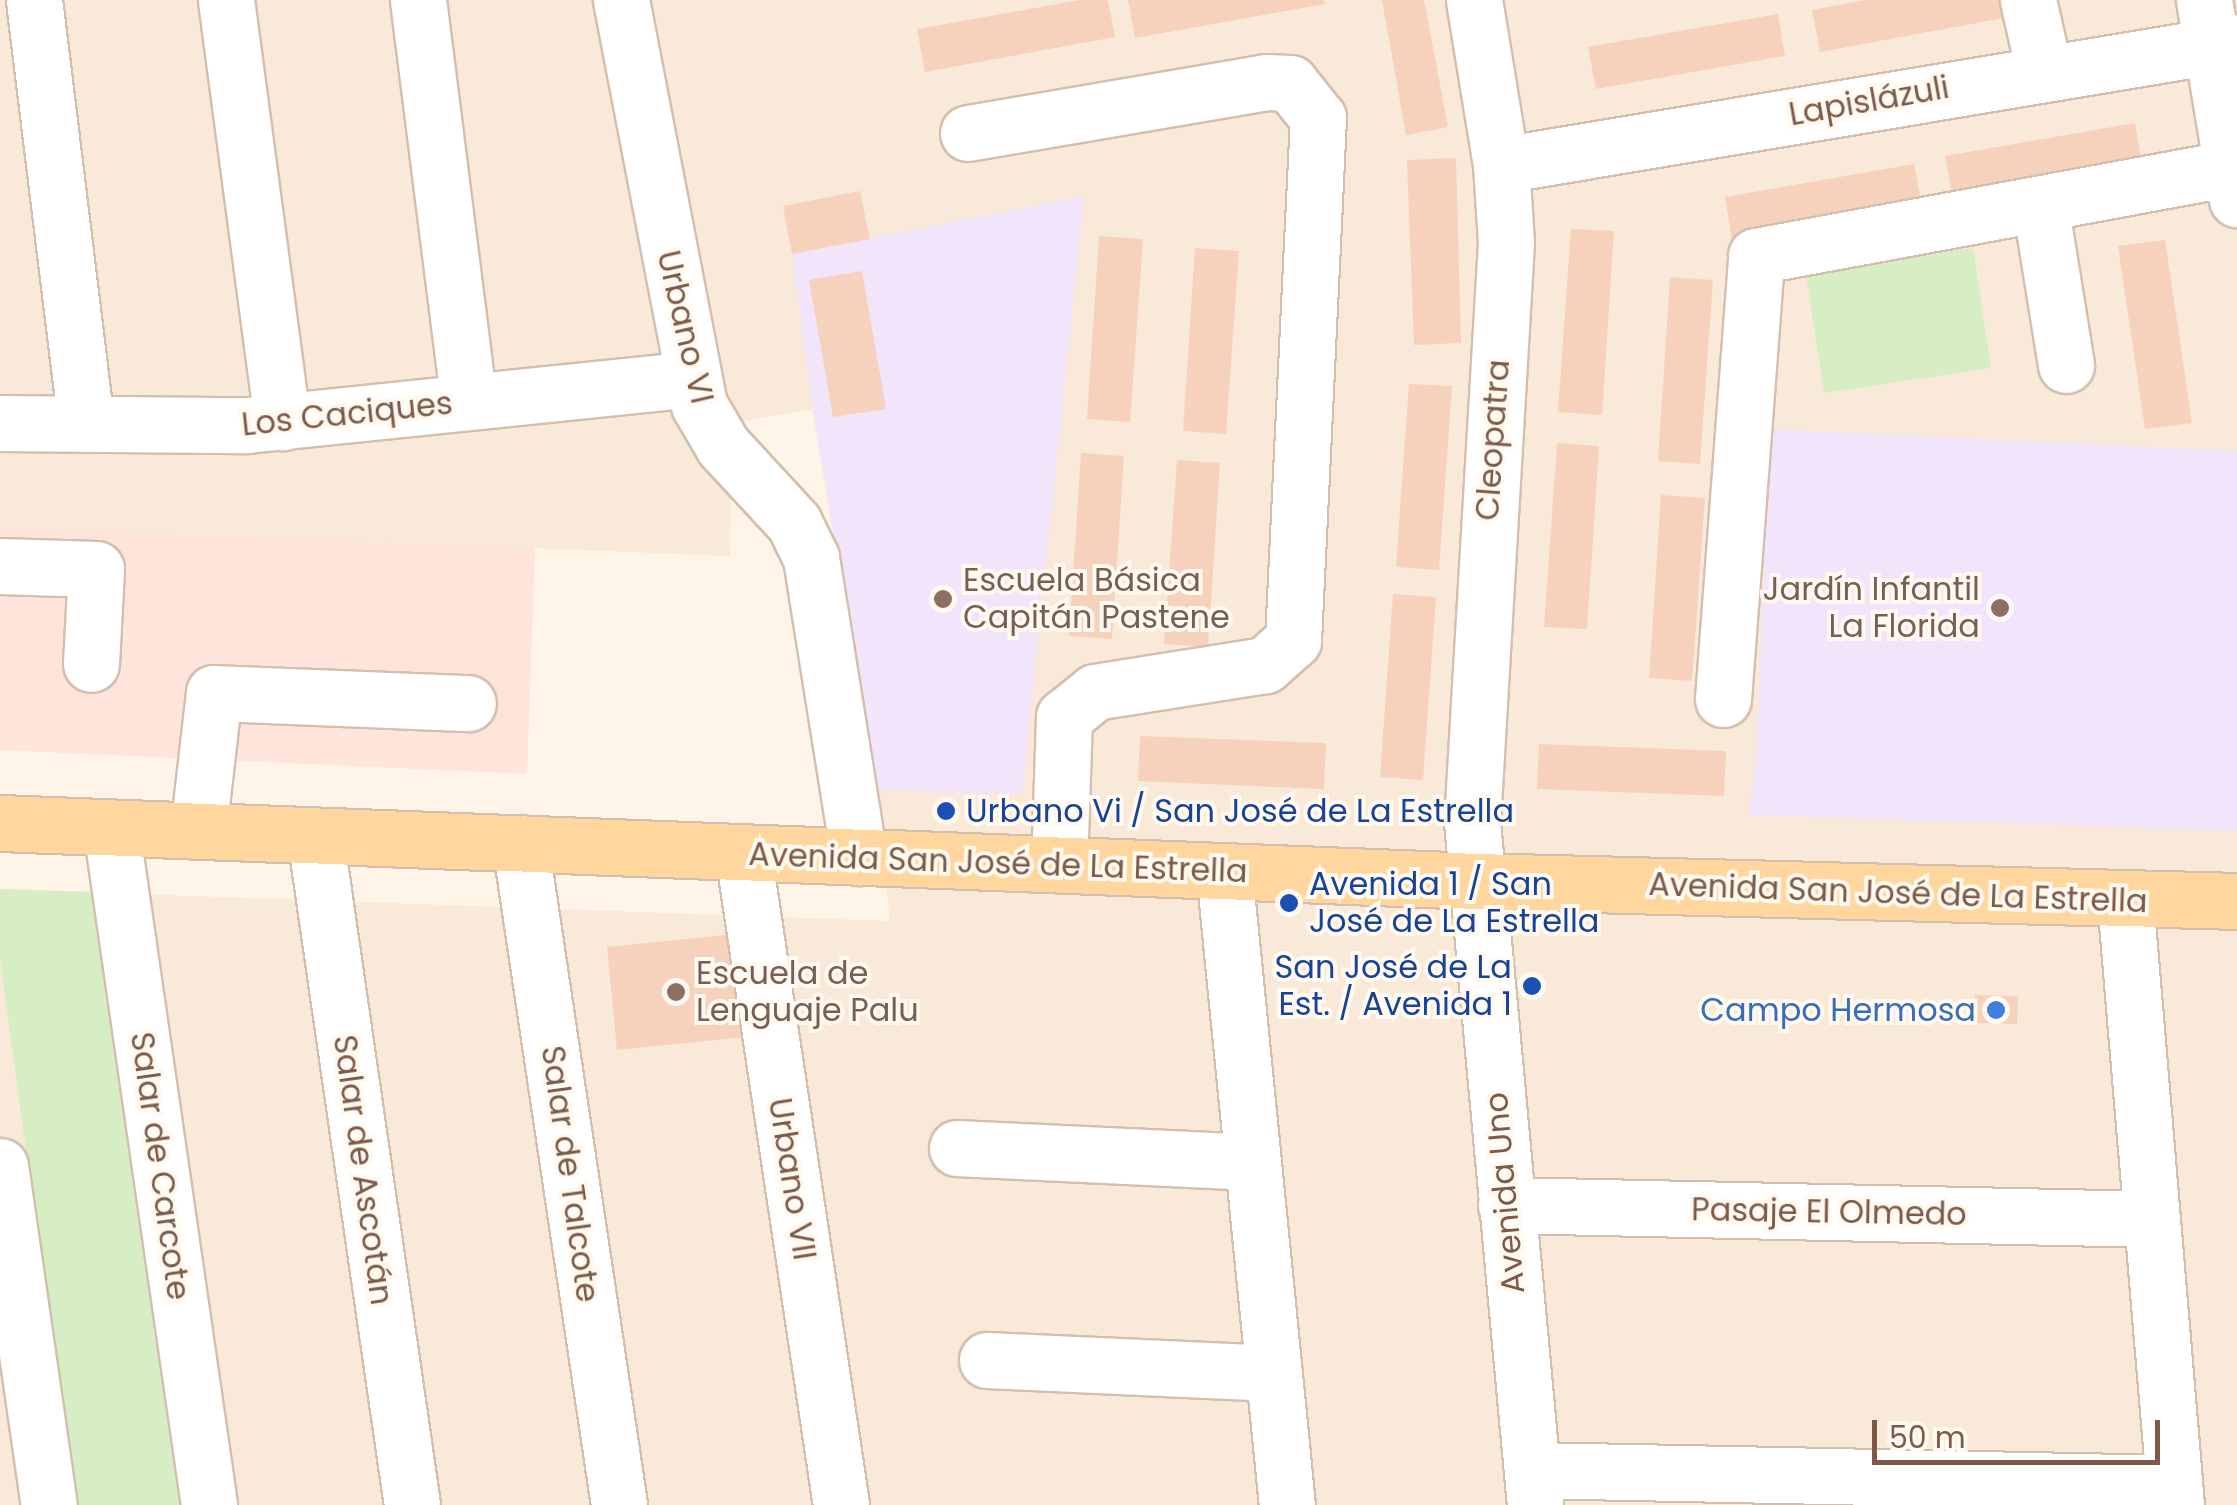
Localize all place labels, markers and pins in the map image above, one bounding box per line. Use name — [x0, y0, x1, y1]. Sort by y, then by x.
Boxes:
place label: Escuela Básica Capitán Pastene — [963, 562, 1230, 637]
place label: Jardín Infantil La Florida — [1763, 571, 1980, 646]
marker: Escuela Básica Capitán Pastene — [932, 588, 954, 610]
marker: Jardín Infantil La Florida — [1989, 597, 2011, 619]
place label: Urbano Vi / San José de La Estrella — [966, 792, 1514, 830]
marker: Urbano Vi / San José de La Estrella — [935, 800, 957, 822]
place label: Avenida 1 / San José de La Estrella — [1309, 866, 1599, 941]
marker: Avenida 1 / San José de La Estrella — [1278, 892, 1300, 914]
place label: San José de La Est. / Avenida 1 — [1275, 949, 1512, 1024]
place label: Escuela de Lenguaje Palu — [696, 955, 919, 1030]
marker: San José de La Est. / Avenida 1 — [1521, 975, 1543, 997]
marker: Escuela de Lenguaje Palu — [665, 981, 687, 1003]
place label: Campo Hermosa — [1700, 991, 1976, 1029]
marker: Campo Hermosa — [1985, 999, 2007, 1021]

